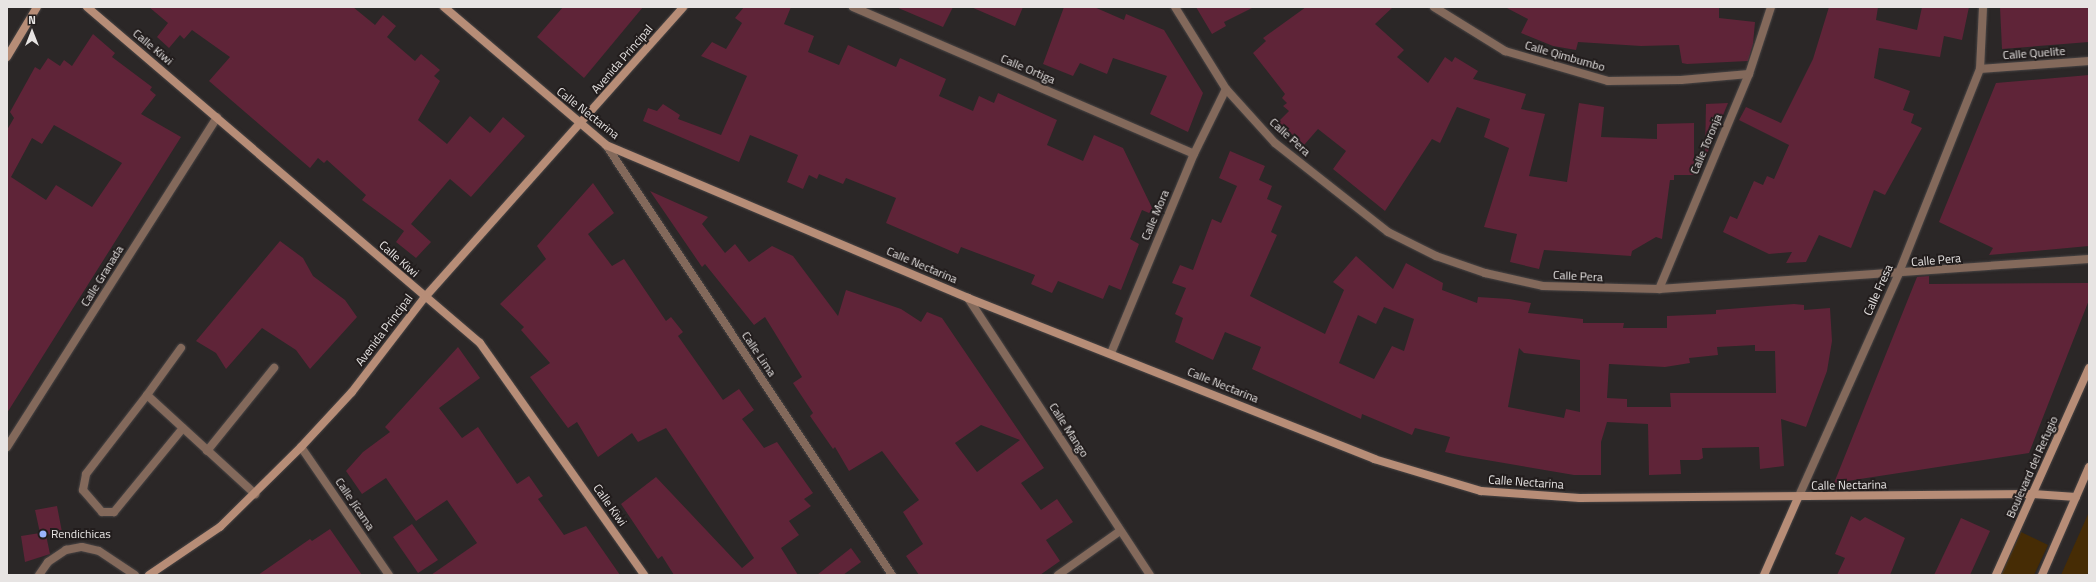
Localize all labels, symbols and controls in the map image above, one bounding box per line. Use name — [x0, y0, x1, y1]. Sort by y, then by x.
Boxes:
north arrow — [12, 12, 52, 52]
text: N — [28, 12, 36, 28]
street label: Avenida Principal — [588, 22, 656, 96]
street label: Calle Kiwi — [130, 26, 176, 68]
street label: Calle Qimbumbo — [1523, 38, 1607, 74]
street label: Calle Quelite — [2002, 44, 2066, 62]
street label: Calle Ortiga — [999, 51, 1057, 87]
street label: Calle Nectarina — [554, 84, 622, 142]
street label: Calle Toronja — [1687, 112, 1725, 176]
street label: Calle Pera — [1267, 115, 1313, 159]
street label: Calle Mora — [1138, 188, 1172, 242]
street label: Calle Kiwi — [376, 238, 422, 280]
street label: Calle Granada — [78, 243, 126, 309]
street label: Calle Nectarina — [884, 244, 960, 286]
street label: Calle Pera — [1910, 251, 1962, 269]
street label: Calle Fresa — [1860, 262, 1896, 318]
street label: Calle Pera — [1553, 267, 1603, 285]
street label: Avenida Principal — [352, 291, 416, 369]
street label: Calle Lima — [739, 329, 779, 379]
street label: Calle Nectarina — [1185, 364, 1261, 406]
street label: Calle Mango — [1046, 400, 1092, 460]
street label: Boulevard del Refugio — [2003, 414, 2061, 520]
street label: Calle Nectarina — [1488, 472, 1564, 492]
street label: Calle Jícama — [332, 475, 378, 533]
street label: Calle Nectarina — [1811, 477, 1887, 493]
street label: Calle Kiwi — [590, 481, 630, 529]
place label: Rendichicas — [51, 527, 111, 541]
marker: Rendichicas — [38, 529, 48, 539]

